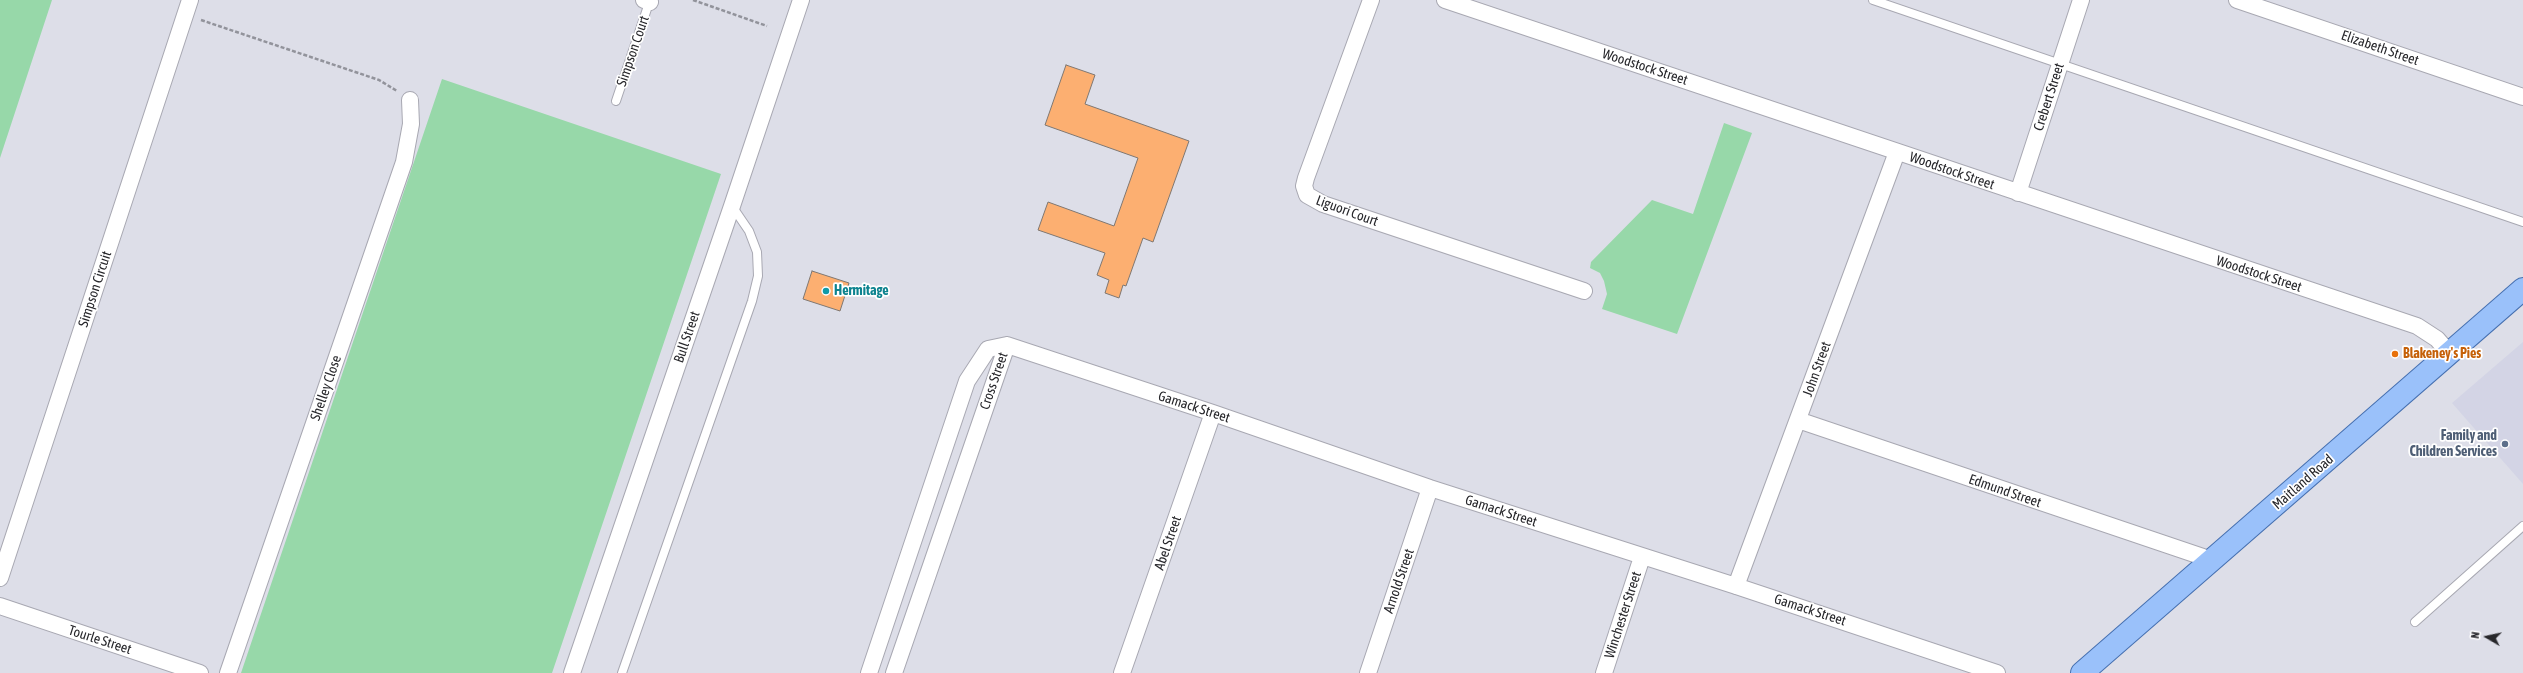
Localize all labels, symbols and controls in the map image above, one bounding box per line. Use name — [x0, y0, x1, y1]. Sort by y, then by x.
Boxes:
street label: Simpson Court — [613, 13, 653, 89]
street label: Elizabeth Street — [2339, 27, 2421, 69]
street label: Woodstock Street — [1600, 45, 1690, 89]
street label: Crebert Street — [2030, 61, 2068, 133]
street label: Woodstock Street — [1907, 149, 1997, 193]
street label: Liguori Court — [1314, 192, 1380, 230]
street label: Simpson Circuit — [75, 249, 115, 329]
street label: Woodstock Street — [2214, 252, 2304, 296]
place label: Hermitage — [834, 283, 889, 299]
marker: Hermitage — [821, 286, 831, 296]
street label: Bull Street — [670, 309, 704, 365]
street label: John Street — [1799, 339, 1835, 399]
place label: Blakeney's Pies — [2403, 346, 2481, 362]
marker: Blakeney's Pies — [2390, 349, 2400, 359]
street label: Cross Street — [976, 350, 1012, 412]
street label: Shelley Close — [307, 353, 345, 423]
street label: Gamack Street — [1156, 388, 1232, 426]
place label: Family and Children Services — [2409, 428, 2497, 460]
marker: Family and Children Services — [2500, 439, 2510, 449]
street label: Maitland Road — [2269, 451, 2337, 513]
street label: Edmund Street — [1967, 471, 2043, 511]
street label: Gamack Street — [1463, 492, 1539, 530]
street label: Abel Street — [1151, 514, 1185, 572]
street label: Arnold Street — [1380, 546, 1418, 616]
street label: Winchester Street — [1601, 569, 1645, 661]
street label: Gamack Street — [1772, 591, 1848, 629]
north arrow — [2467, 617, 2507, 657]
street label: Tourle Street — [66, 622, 134, 658]
text: N — [2469, 631, 2482, 639]

